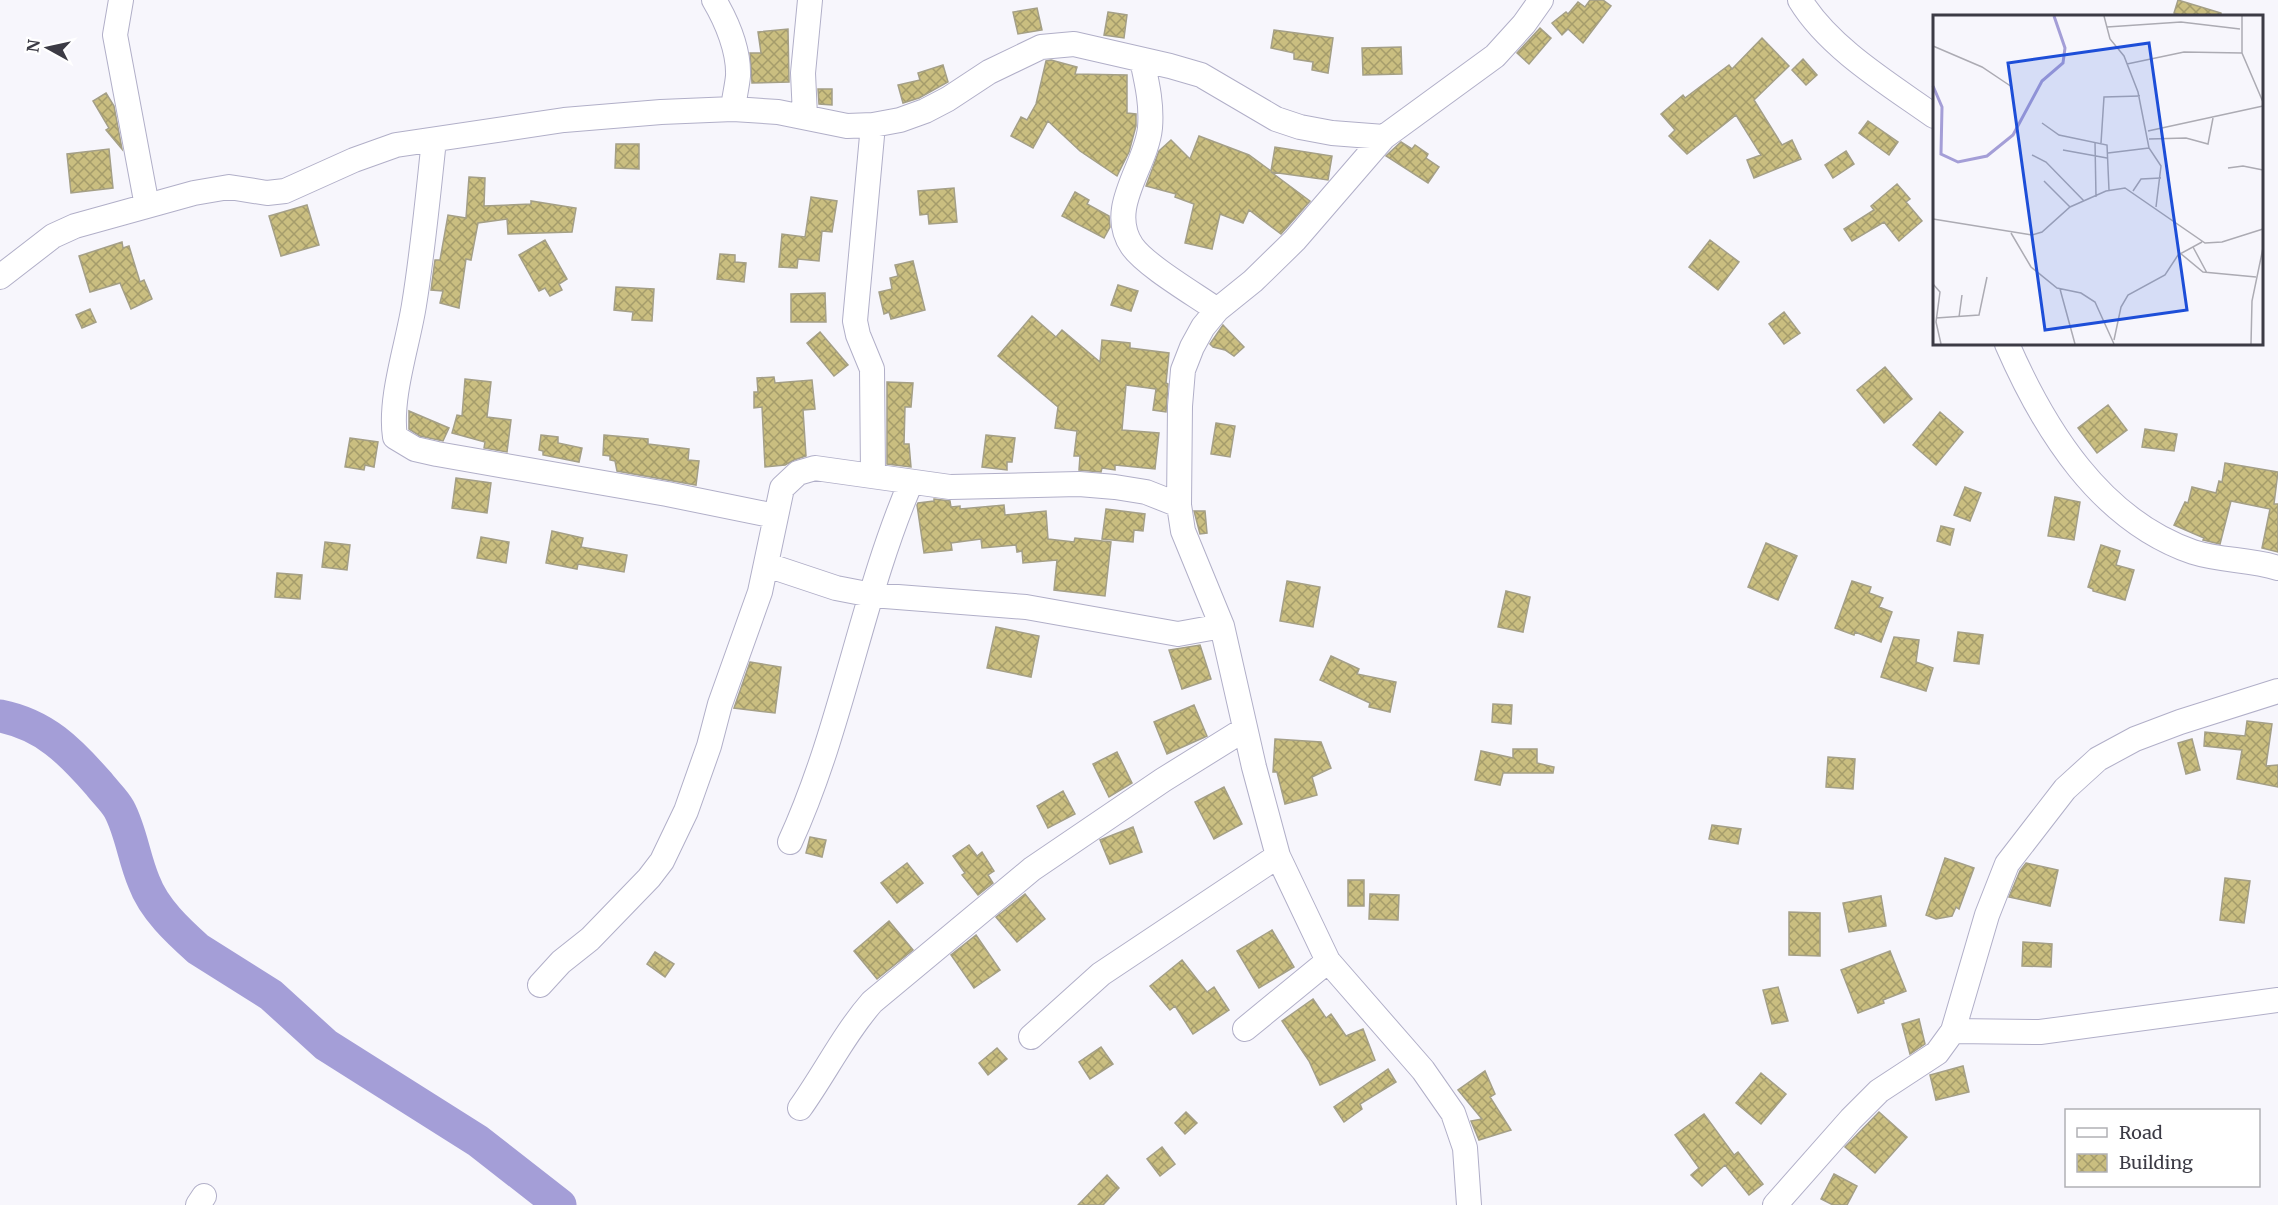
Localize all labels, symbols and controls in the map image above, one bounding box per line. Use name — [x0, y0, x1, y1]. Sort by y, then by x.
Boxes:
inset map — [1933, 15, 2263, 345]
north arrow — [18, 18, 78, 78]
text: N — [22, 38, 44, 54]
legend — [2065, 1109, 2260, 1187]
text: Road — [2119, 1121, 2163, 1144]
text: Building — [2119, 1151, 2193, 1174]

